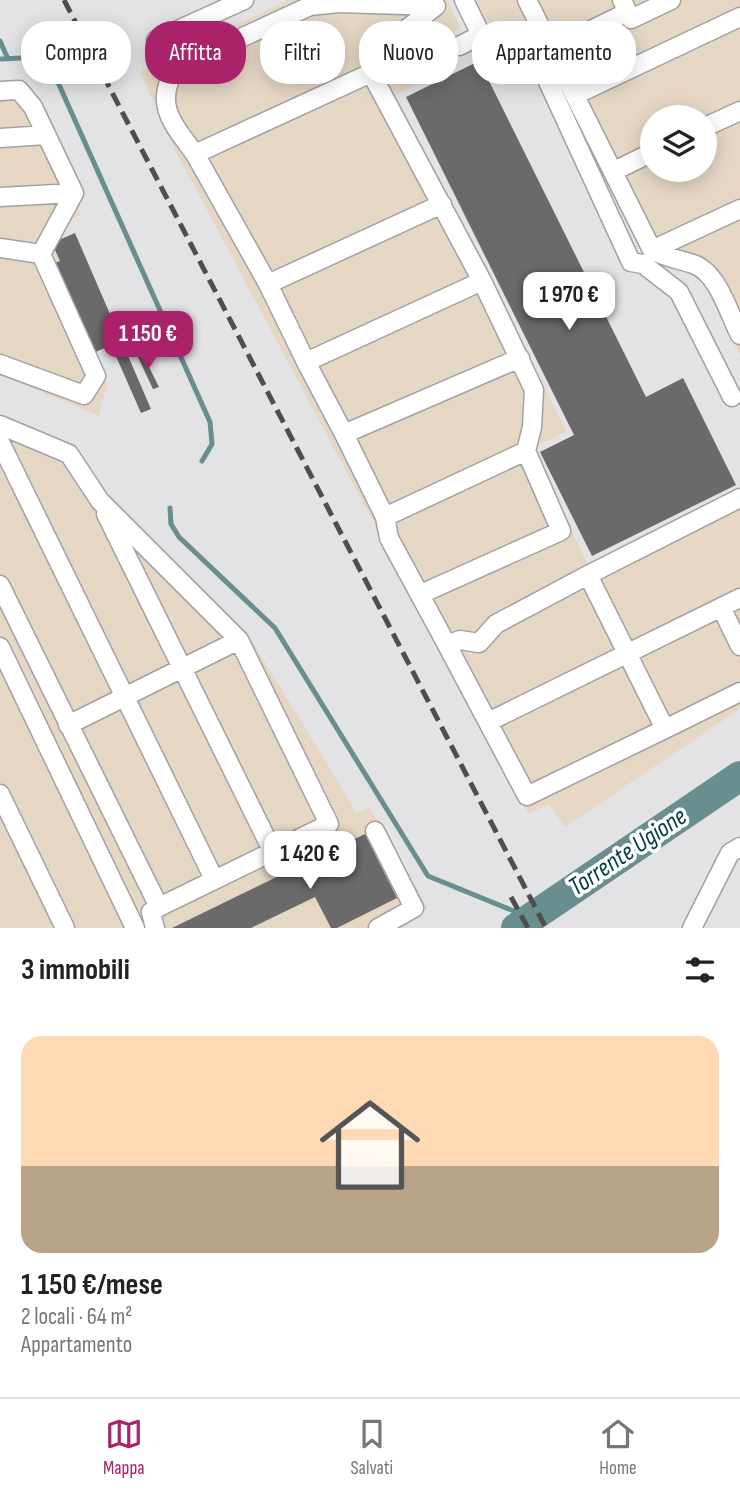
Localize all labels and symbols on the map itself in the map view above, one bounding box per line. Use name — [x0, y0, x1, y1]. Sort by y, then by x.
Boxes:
pin: 1 970 € — [504, 272, 634, 332]
pin: 1 150 € — [83, 312, 213, 371]
water label: Torrente Ugione — [563, 801, 693, 903]
pin: 1 420 € — [245, 832, 375, 891]

